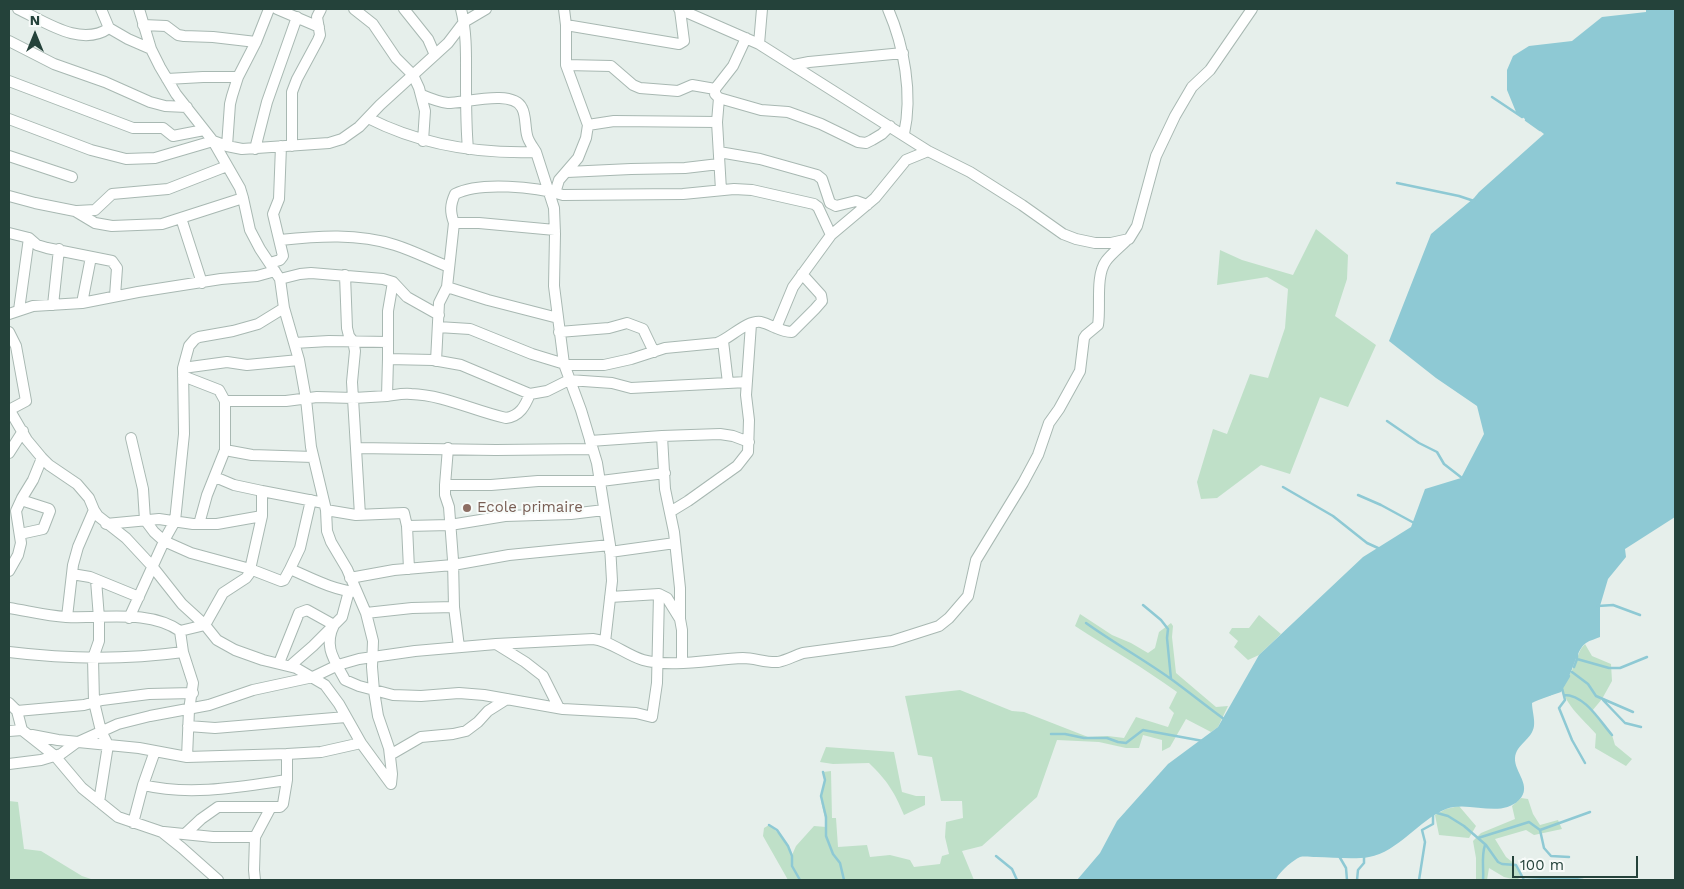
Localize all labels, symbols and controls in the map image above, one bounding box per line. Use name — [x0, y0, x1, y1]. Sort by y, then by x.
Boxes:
north arrow — [10, 10, 60, 60]
text: N — [30, 12, 40, 28]
place label: Ecole primaire — [477, 499, 583, 517]
marker: Ecole primaire — [461, 502, 473, 514]
scale bar — [1514, 846, 1640, 878]
text: 100 m — [1520, 856, 1564, 874]

